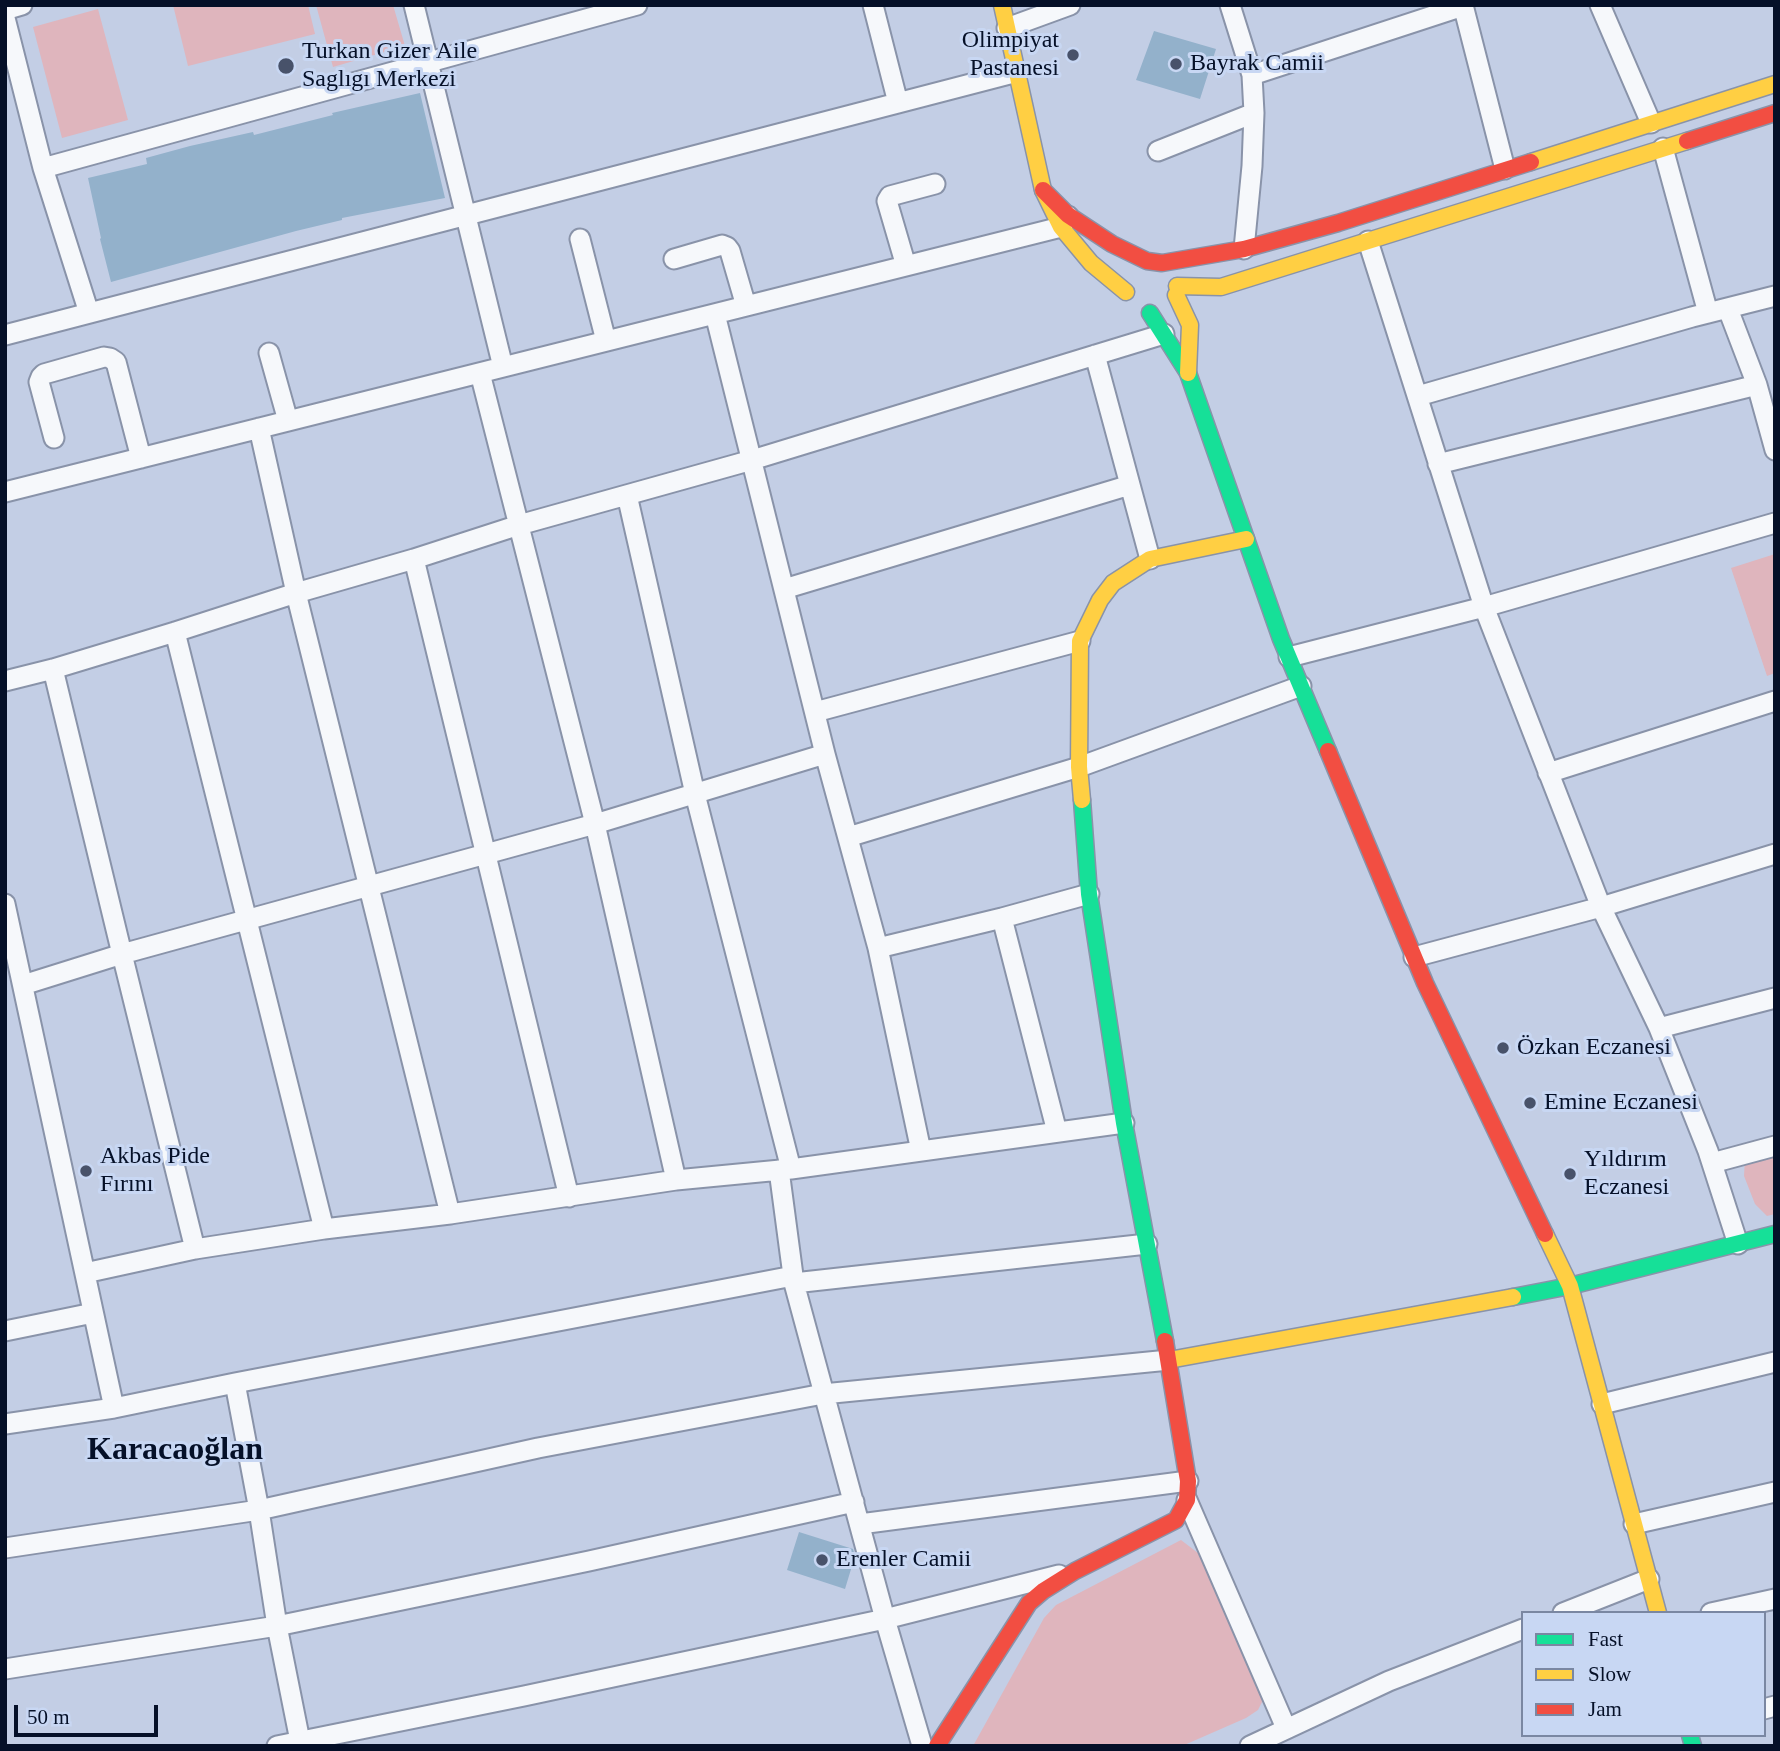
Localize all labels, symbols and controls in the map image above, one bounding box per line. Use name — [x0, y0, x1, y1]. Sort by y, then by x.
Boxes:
place label: Olimpiyat Pastanesi — [962, 27, 1059, 83]
place label: Turkan Gizer Aile Saglıgı Merkezi — [302, 38, 477, 94]
marker: Olimpiyat Pastanesi — [1065, 47, 1081, 63]
place label: Bayrak Camii — [1190, 50, 1324, 78]
marker: Turkan Gizer Aile Saglıgı Merkezi — [276, 56, 296, 76]
marker: Bayrak Camii — [1168, 56, 1184, 72]
place label: Özkan Eczanesi — [1517, 1034, 1671, 1062]
marker: Özkan Eczanesi — [1495, 1040, 1511, 1056]
place label: Emine Eczanesi — [1544, 1089, 1698, 1117]
marker: Emine Eczanesi — [1522, 1095, 1538, 1111]
place label: Akbas Pide Fırını — [100, 1143, 210, 1199]
place label: Yıldırım Eczanesi — [1584, 1146, 1669, 1202]
marker: Akbas Pide Fırını — [78, 1163, 94, 1179]
marker: Yıldırım Eczanesi — [1562, 1166, 1578, 1182]
district label: Karacaoğlan — [87, 1432, 263, 1470]
place label: Erenler Camii — [836, 1546, 971, 1574]
marker: Erenler Camii — [814, 1552, 830, 1568]
legend — [1521, 1611, 1766, 1737]
text: Fast — [1588, 1627, 1623, 1651]
text: Slow — [1588, 1662, 1631, 1686]
scale bar — [18, 1692, 161, 1736]
text: Jam — [1588, 1697, 1622, 1721]
text: 50 m — [27, 1705, 70, 1729]

